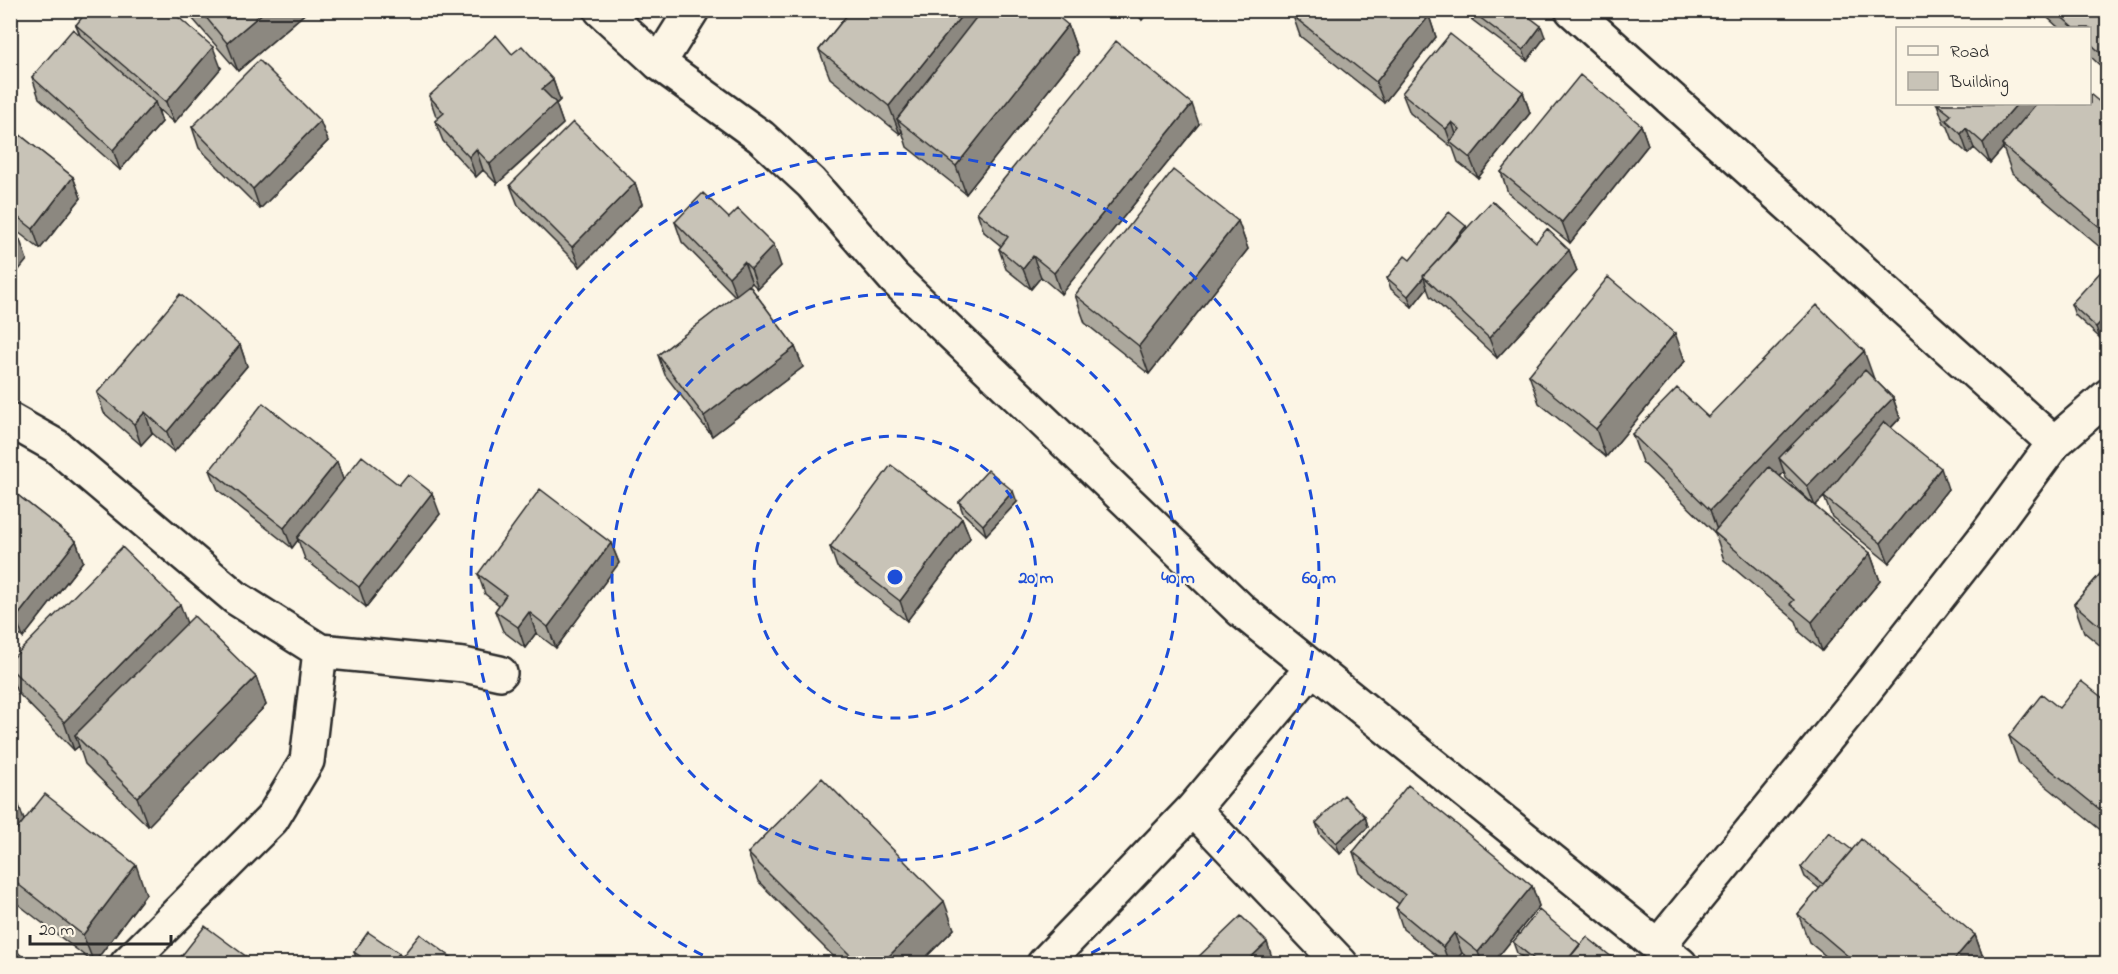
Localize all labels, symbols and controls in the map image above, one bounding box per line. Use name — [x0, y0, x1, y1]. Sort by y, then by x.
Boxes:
legend — [1896, 27, 2091, 105]
text: Road — [1950, 40, 1989, 66]
text: Building — [1949, 70, 2009, 97]
text: 20 m — [1017, 566, 1054, 592]
text: 40 m — [1161, 566, 1195, 592]
text: 60 m — [1302, 566, 1336, 592]
centre of rings — [885, 567, 905, 587]
scale bar — [30, 908, 171, 946]
text: 20 m — [39, 918, 74, 944]

